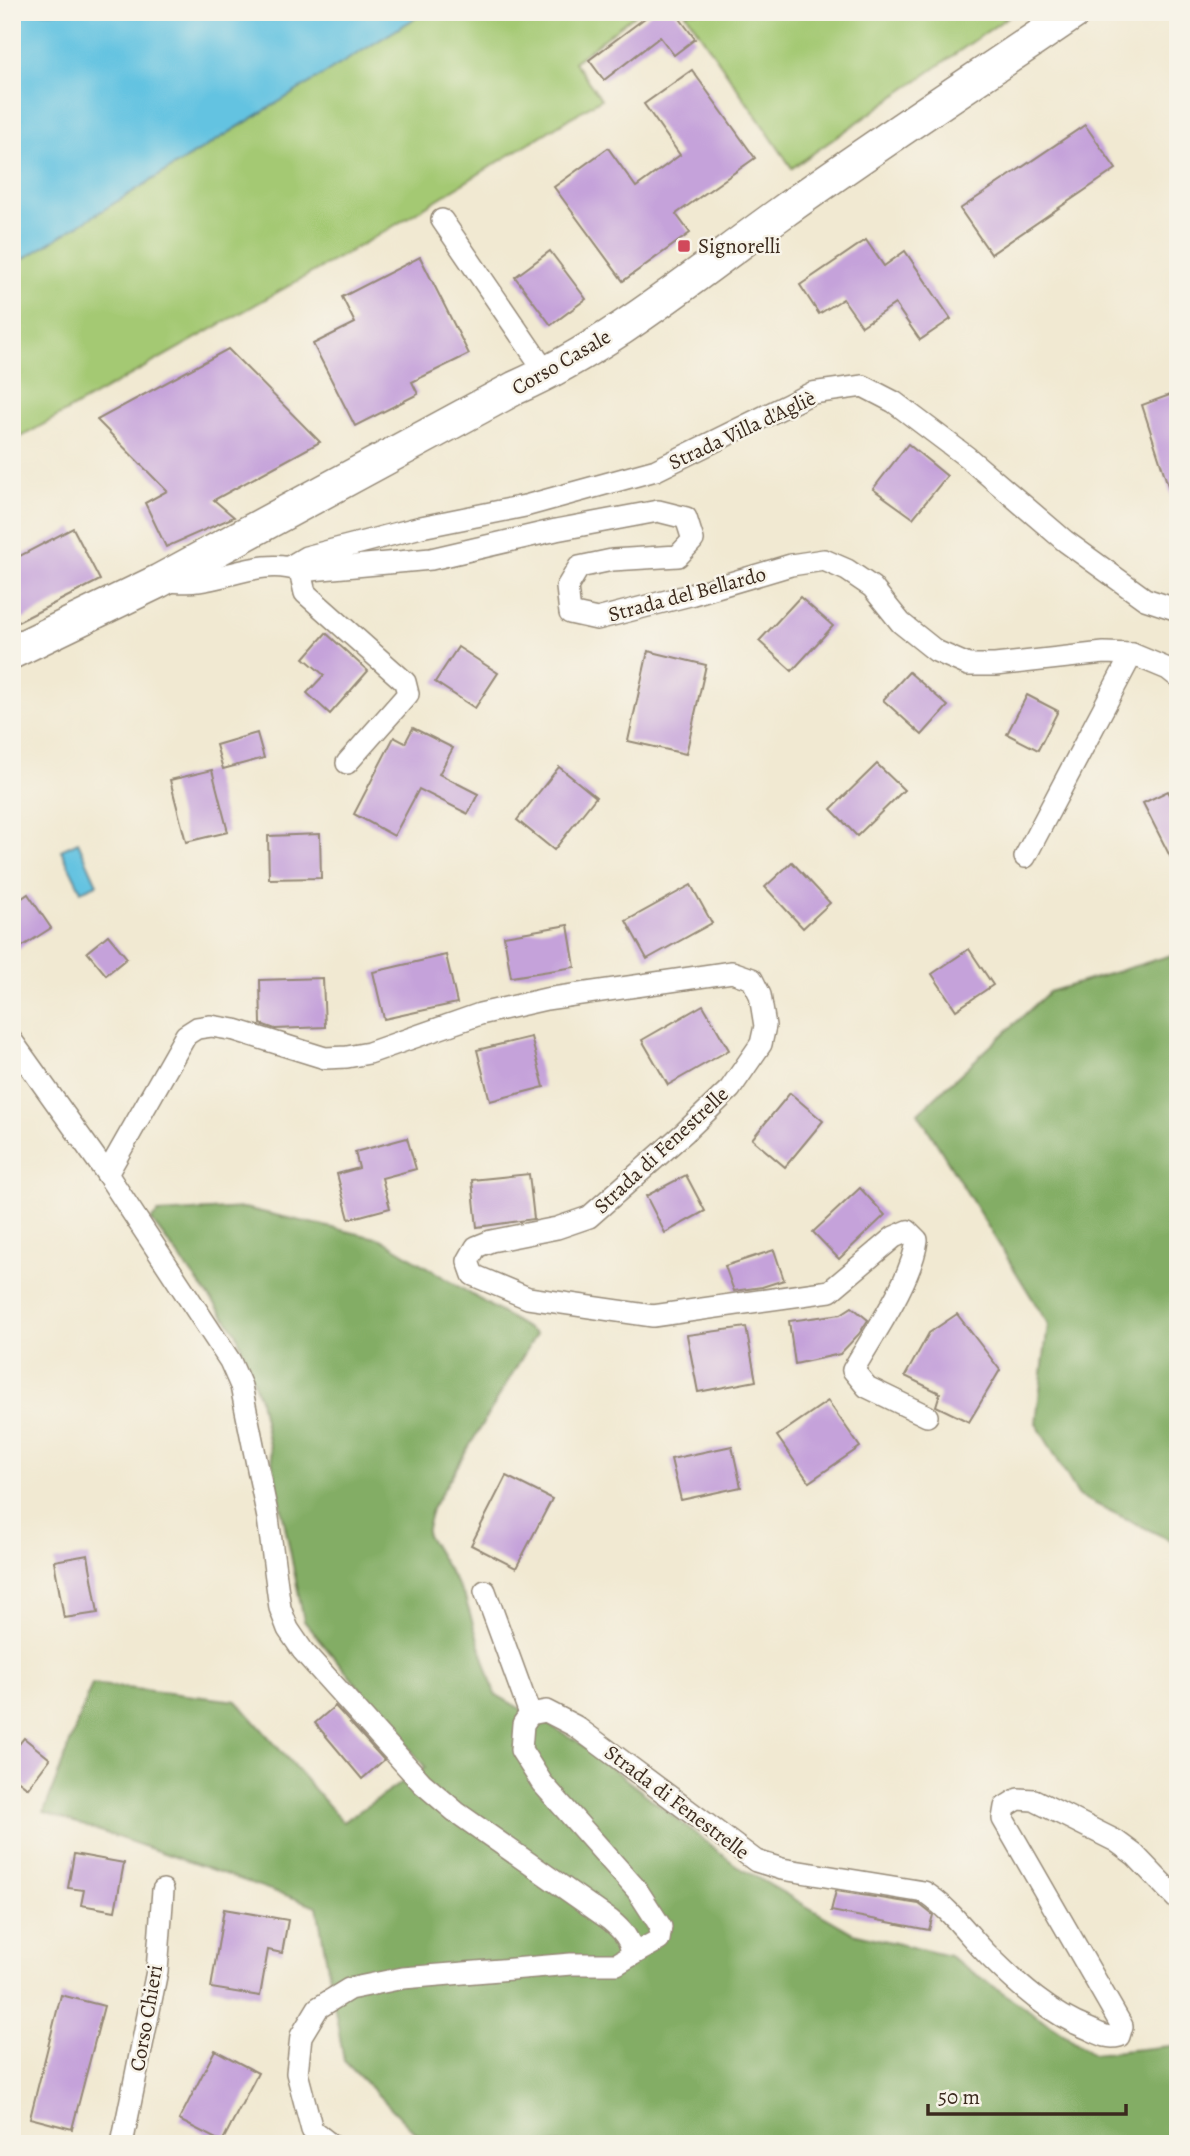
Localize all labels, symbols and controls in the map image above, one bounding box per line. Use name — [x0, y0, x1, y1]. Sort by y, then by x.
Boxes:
place label: Signorelli — [698, 232, 781, 260]
marker: Signorelli — [676, 238, 692, 254]
street label: Corso Casale — [506, 322, 616, 402]
street label: Strada Villa d'Agliè — [664, 384, 820, 476]
street label: Strada del Bellardo — [605, 559, 769, 629]
street label: Strada di Fenestrelle — [588, 1080, 734, 1220]
street label: Strada di Fenestrelle — [599, 1738, 755, 1866]
street label: Corso Chieri — [123, 1962, 169, 2074]
scale bar — [928, 2072, 1125, 2116]
text: 50 m — [938, 2083, 980, 2111]

